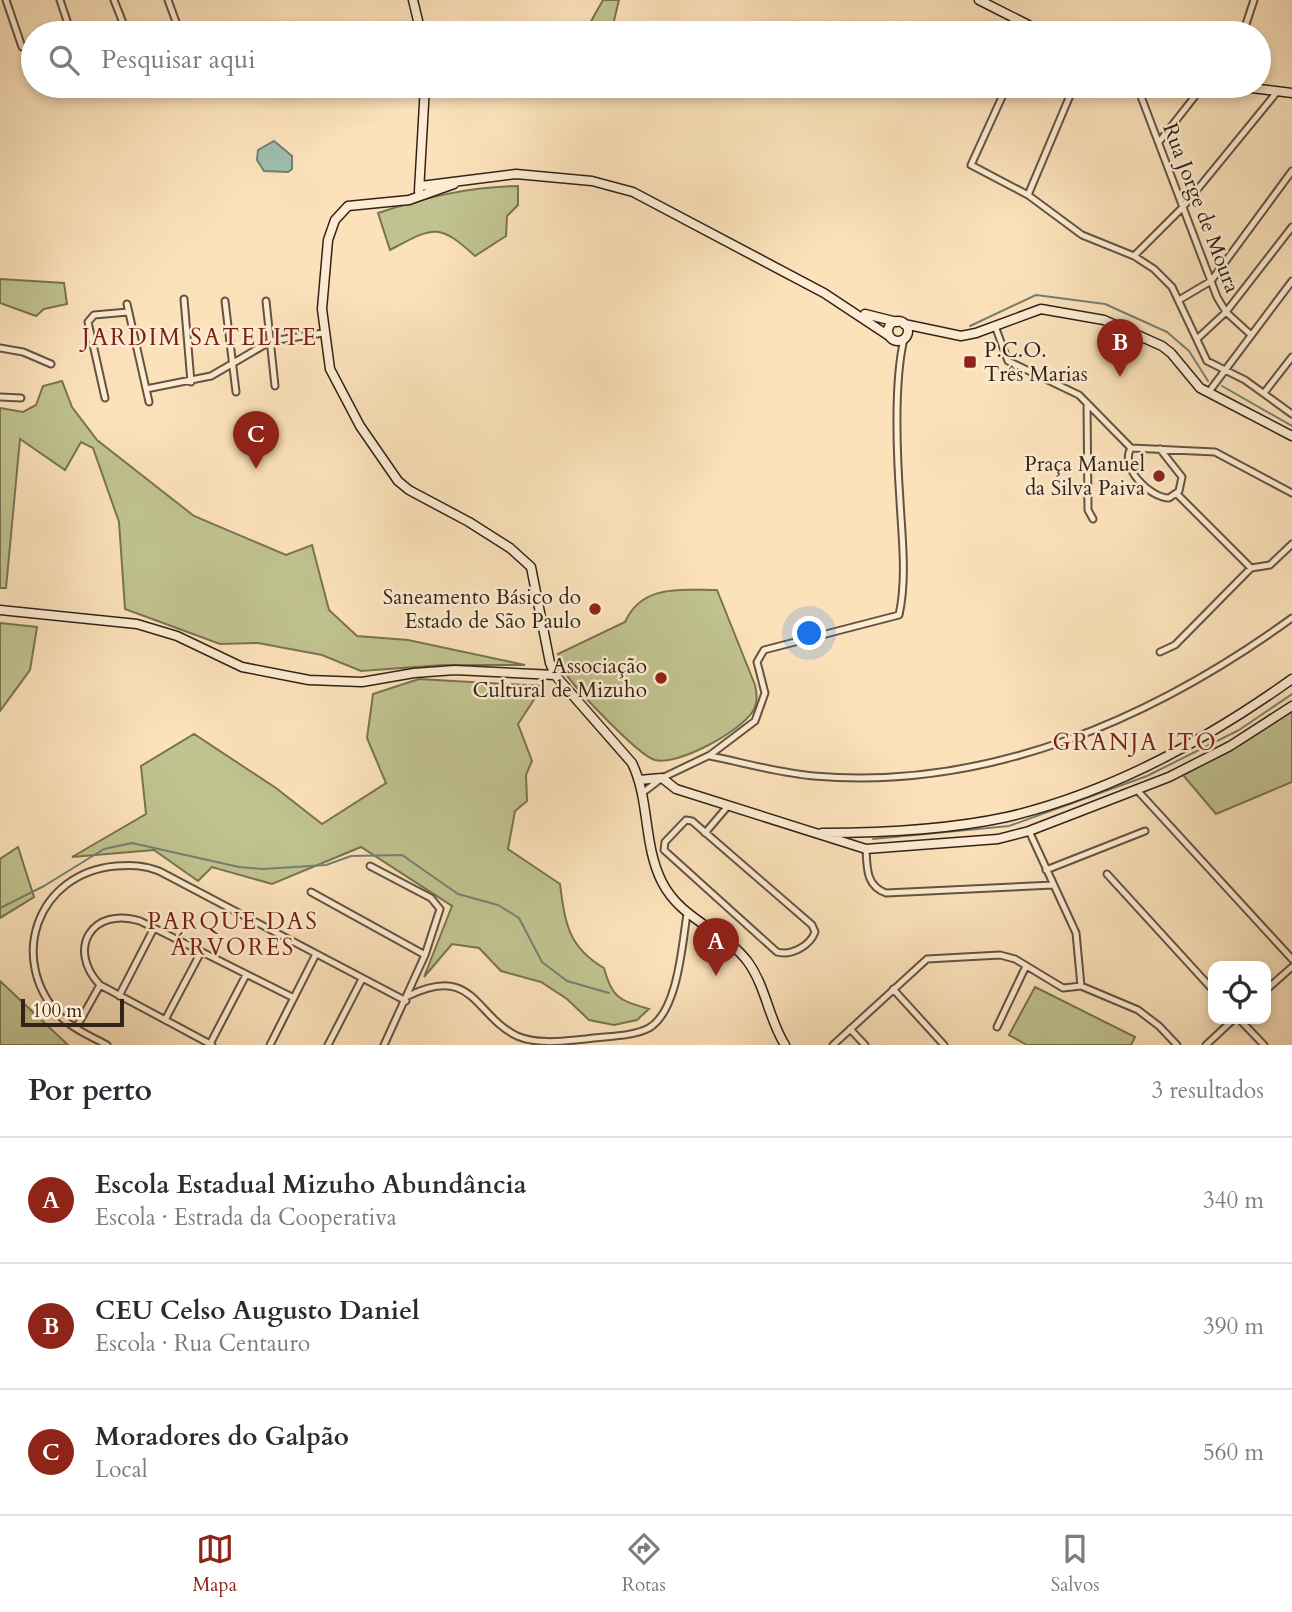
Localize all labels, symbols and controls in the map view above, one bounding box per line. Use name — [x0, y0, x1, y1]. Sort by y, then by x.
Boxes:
search box — [21, 21, 1271, 98]
icon: search — [45, 41, 83, 79]
text: Pesquisar aqui — [101, 42, 256, 77]
street label: Rua Jorge de Moura — [1155, 119, 1247, 297]
pin: B — [1097, 319, 1143, 377]
district label: JARDIM SATELITE — [79, 322, 318, 353]
place label: P.C.O. Três Marias — [984, 336, 1088, 389]
marker: P.C.O. Três Marias — [962, 354, 978, 370]
pin: C — [233, 411, 279, 469]
place label: Praça Manuel da Silva Paiva — [1024, 450, 1145, 503]
marker: Praça Manuel da Silva Paiva — [1151, 468, 1167, 484]
place label: Saneamento Básico do Estado de São Paulo — [383, 583, 581, 636]
marker: Saneamento Básico do Estado de São Paulo — [587, 601, 603, 617]
your location — [792, 616, 826, 650]
place label: Associação Cultural de Mizuho — [472, 652, 647, 705]
marker: Associação Cultural de Mizuho — [653, 670, 669, 686]
district label: GRANJA ITO — [1052, 727, 1218, 758]
district label: PARQUE DAS ÁRVORES — [147, 906, 319, 963]
pin: A — [693, 918, 739, 976]
map controls — [1208, 961, 1271, 1024]
button: locate — [1208, 961, 1271, 1024]
scale bar — [21, 996, 124, 1028]
text: 100 m — [32, 998, 82, 1024]
text: Por perto — [28, 1070, 152, 1111]
text: 3 resultados — [1151, 1075, 1264, 1106]
text: Escola Estadual Mizuho Abundância — [95, 1167, 527, 1202]
text: A — [42, 1185, 60, 1216]
text: 340 m — [1203, 1185, 1264, 1216]
text: Escola · Estrada da Cooperativa — [95, 1202, 397, 1233]
text: CEU Celso Augusto Daniel — [95, 1293, 420, 1328]
text: B — [43, 1311, 59, 1342]
text: 390 m — [1203, 1311, 1264, 1342]
text: Escola · Rua Centauro — [95, 1328, 310, 1359]
text: Moradores do Galpão — [95, 1419, 349, 1454]
text: C — [42, 1437, 60, 1468]
text: 560 m — [1203, 1437, 1264, 1468]
text: Local — [95, 1454, 148, 1485]
tab: Mapa — [192, 1530, 237, 1598]
tab: Rotas — [622, 1530, 666, 1598]
tab: Salvos — [1051, 1530, 1100, 1598]

